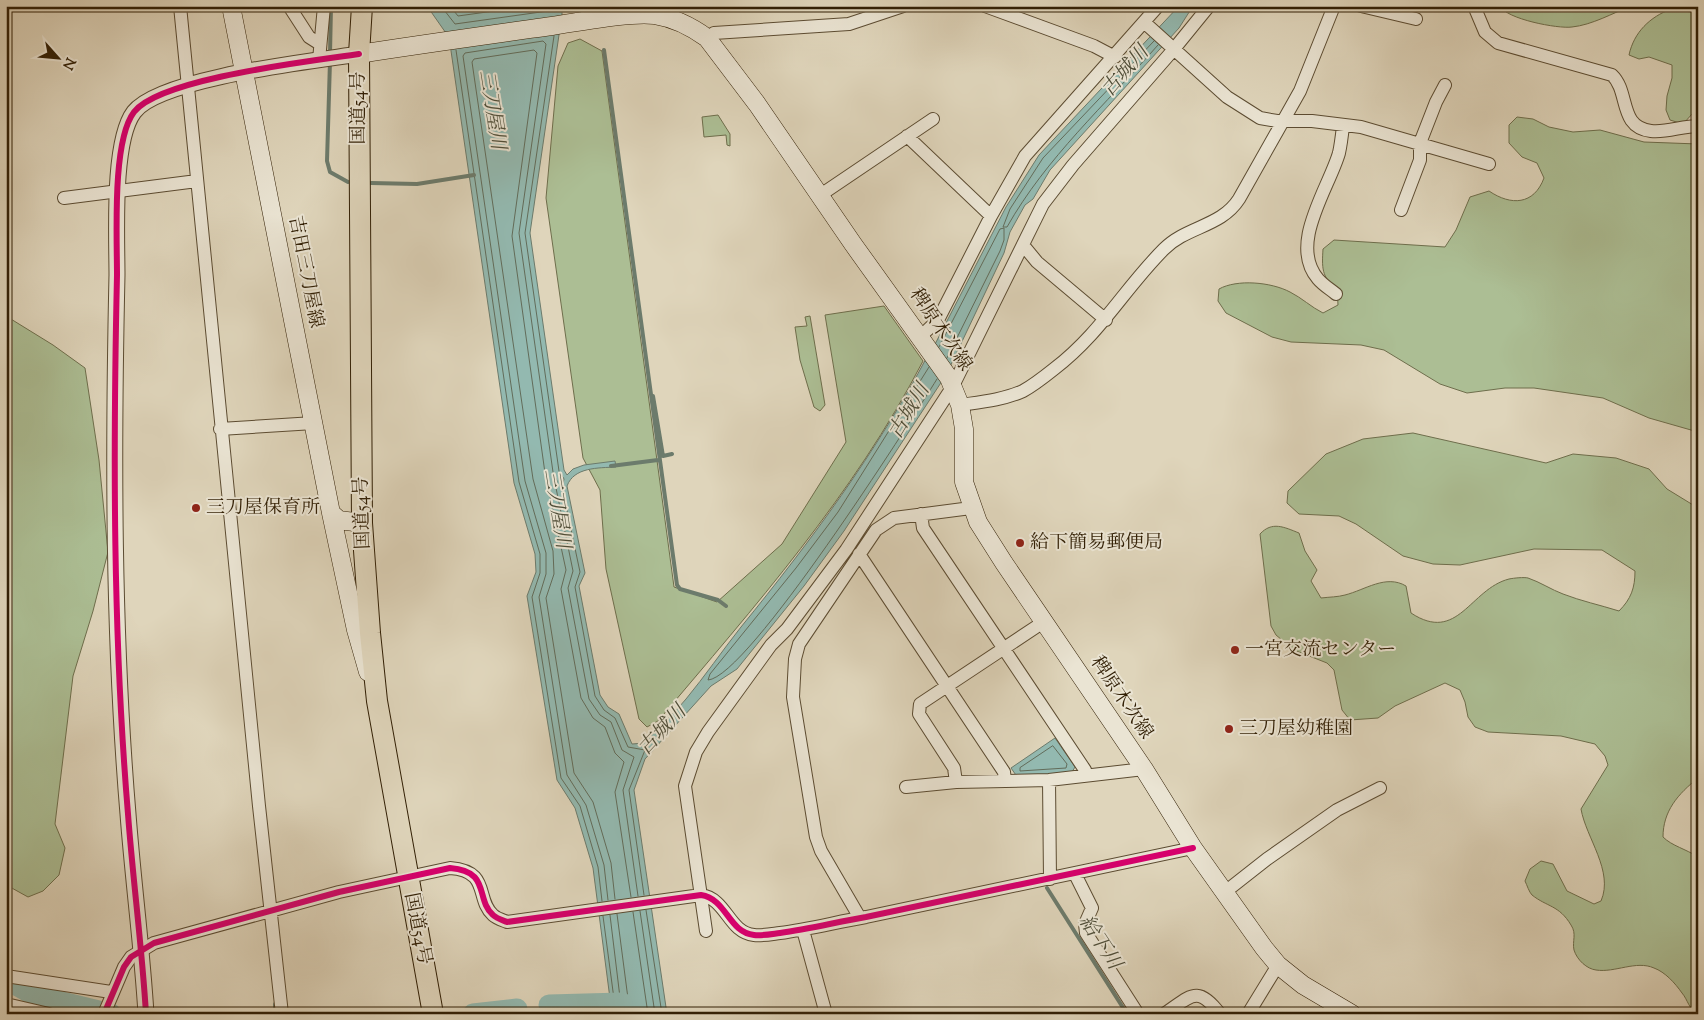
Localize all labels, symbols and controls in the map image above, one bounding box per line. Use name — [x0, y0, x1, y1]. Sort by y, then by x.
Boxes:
north arrow — [32, 32, 82, 82]
water label: 古城川 — [1095, 38, 1158, 104]
text: N — [56, 53, 79, 73]
water label: 三刀屋川 — [470, 68, 512, 154]
street label: 国道54号 — [346, 71, 373, 145]
street label: 吉田三刀屋線 — [281, 213, 329, 331]
street label: 稗原木次線 — [902, 283, 978, 377]
water label: 古城川 — [882, 377, 939, 445]
water label: 三刀屋川 — [535, 467, 577, 553]
street label: 国道54号 — [348, 476, 378, 550]
place label: 三刀屋保育所 — [206, 495, 320, 522]
marker: 三刀屋保育所 — [190, 502, 202, 514]
place label: 給下簡易郵便局 — [1030, 530, 1163, 557]
marker: 給下簡易郵便局 — [1014, 537, 1026, 549]
place label: 一宮交流センター — [1245, 637, 1396, 664]
marker: 一宮交流センター — [1229, 644, 1241, 656]
street label: 稗原木次線 — [1083, 651, 1159, 745]
water label: 古城川 — [632, 698, 695, 763]
place label: 三刀屋幼稚園 — [1239, 716, 1353, 743]
marker: 三刀屋幼稚園 — [1223, 723, 1235, 735]
street label: 国道54号 — [397, 891, 437, 967]
water label: 給下川 — [1071, 910, 1129, 978]

